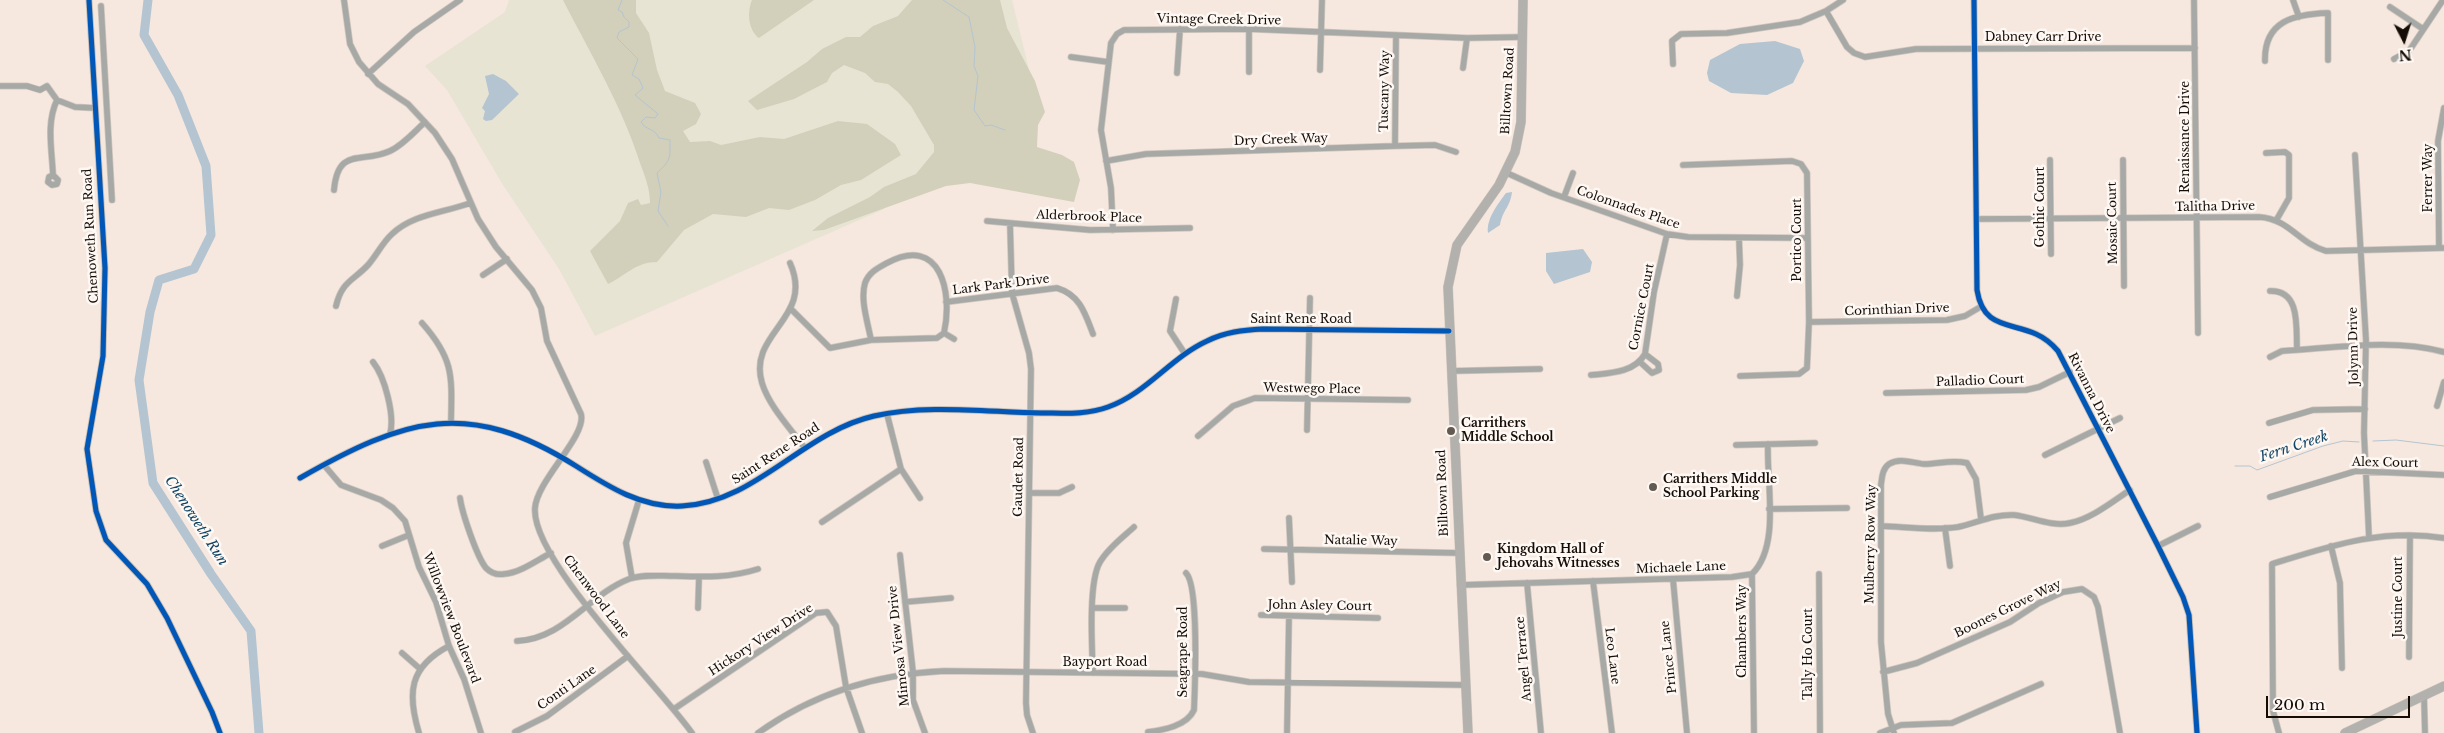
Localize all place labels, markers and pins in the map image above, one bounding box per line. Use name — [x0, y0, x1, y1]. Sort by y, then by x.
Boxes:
place label: Carrithers Middle School — [1461, 417, 1554, 445]
marker: Carrithers Middle School — [1445, 425, 1457, 437]
place label: Carrithers Middle School Parking — [1663, 473, 1777, 501]
marker: Carrithers Middle School Parking — [1647, 481, 1659, 493]
place label: Kingdom Hall of Jehovahs Witnesses — [1497, 543, 1619, 571]
marker: Kingdom Hall of Jehovahs Witnesses — [1481, 551, 1493, 563]

